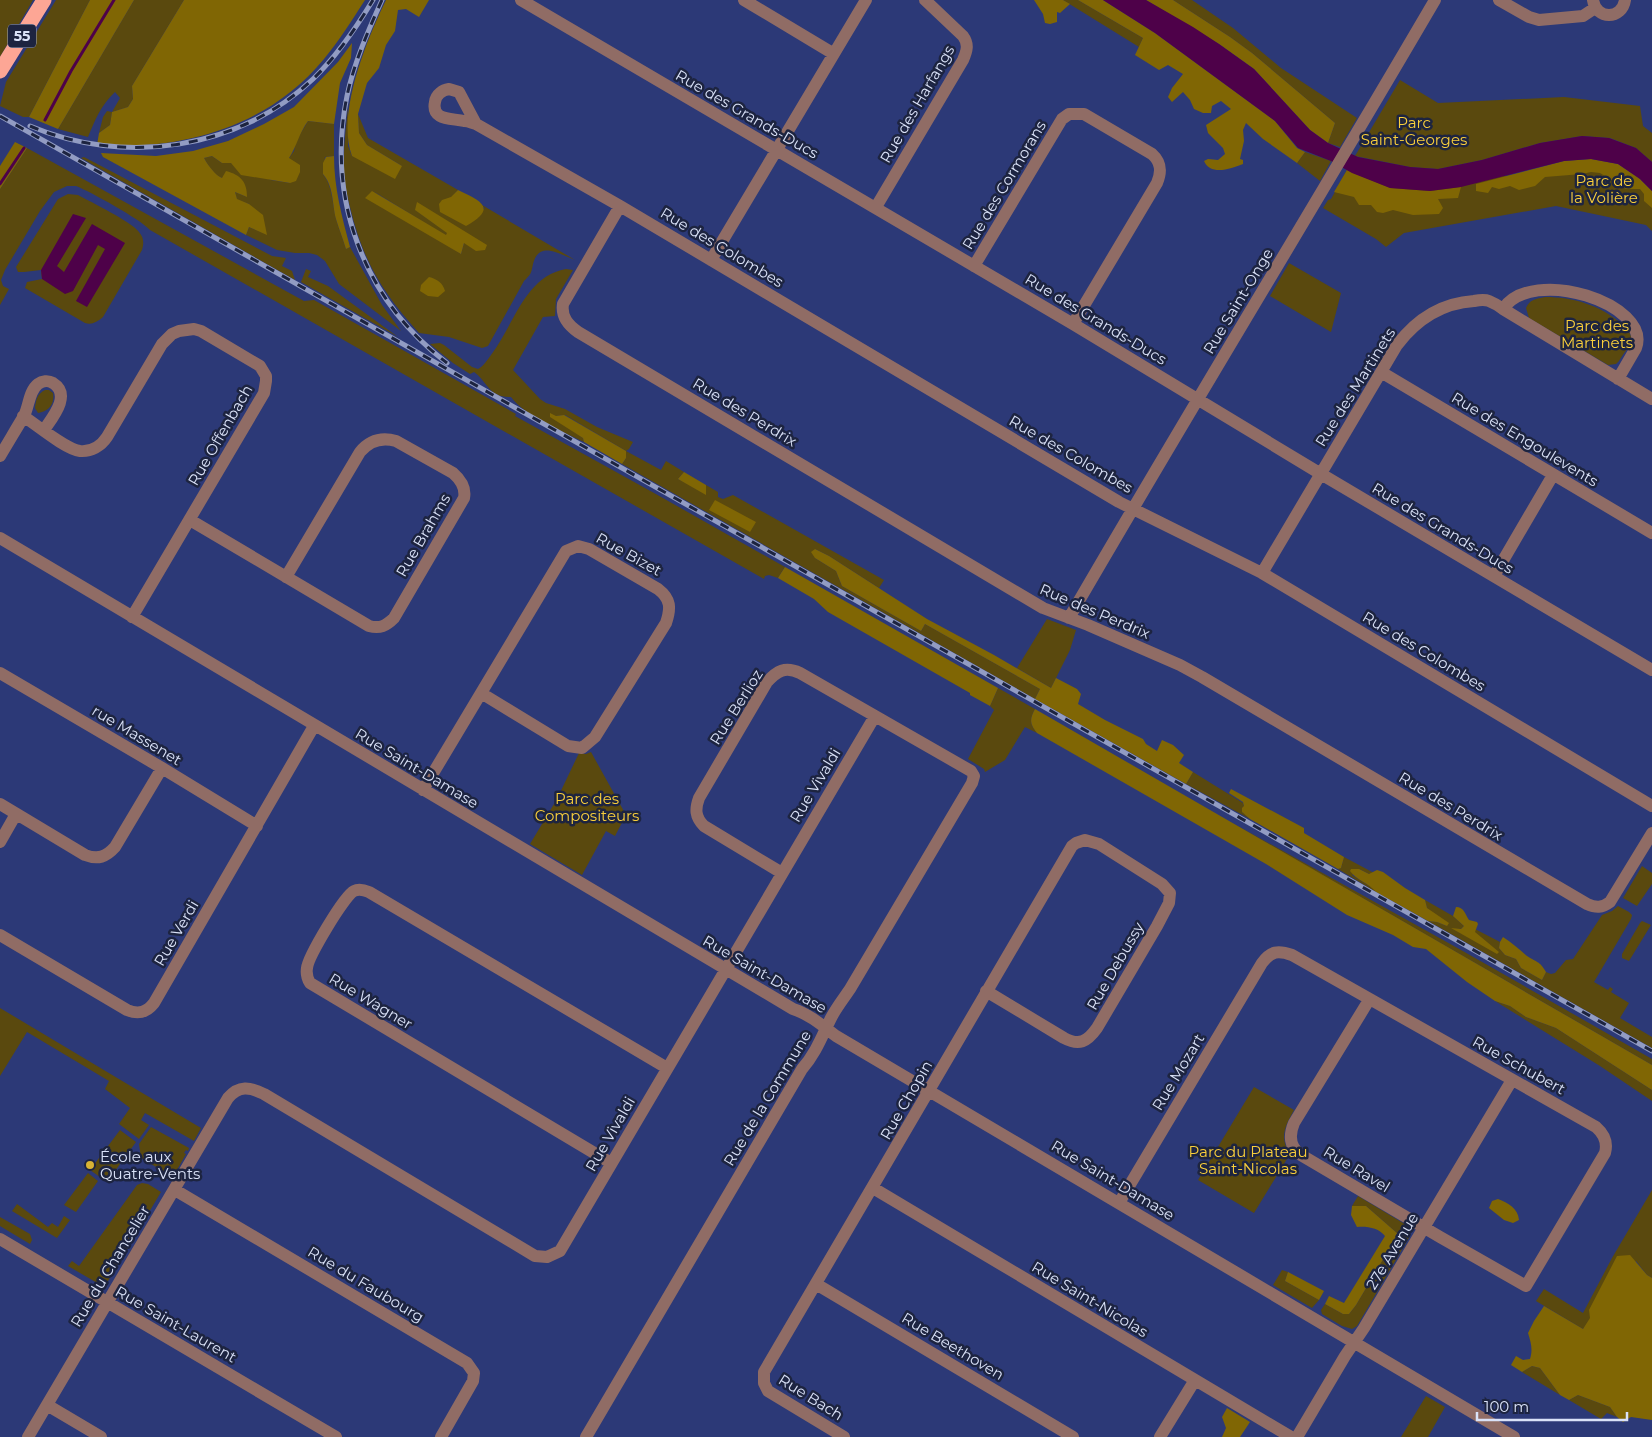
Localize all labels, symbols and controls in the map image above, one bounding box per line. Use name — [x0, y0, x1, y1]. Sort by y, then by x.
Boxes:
road number: 55 — [8, 24, 36, 48]
street label: Rue des Harfangs — [876, 42, 958, 166]
street label: Rue des Grands-Ducs — [672, 65, 822, 163]
park label: Parc Saint-Georges — [1361, 113, 1467, 149]
street label: Rue des Cormorans — [958, 117, 1050, 253]
park label: Parc de la Volière — [1570, 171, 1638, 207]
street label: Rue des Colombes — [657, 203, 787, 291]
street label: Rue Saint-Onge — [1199, 245, 1277, 357]
street label: Rue des Grands-Ducs — [1022, 269, 1170, 369]
park label: Parc des Martinets — [1561, 316, 1633, 352]
street label: Rue des Martinets — [1311, 324, 1399, 450]
street label: Rue des Perdrix — [690, 373, 800, 451]
street label: Rue Offenbach — [183, 381, 257, 489]
street label: Rue des Engoulevents — [1448, 388, 1602, 490]
street label: Rue des Colombes — [1006, 411, 1136, 497]
street label: Rue des Grands-Ducs — [1369, 478, 1517, 578]
street label: Rue Brahms — [392, 490, 454, 580]
street label: Rue Bizet — [593, 528, 665, 580]
street label: Rue des Perdrix — [1037, 579, 1153, 643]
street label: Rue des Colombes — [1359, 607, 1489, 695]
street label: Rue Berlioz — [705, 666, 767, 748]
street label: rue Massenet — [89, 701, 185, 769]
street label: Rue Saint-Damase — [352, 724, 482, 812]
street label: Rue Vivaldi — [785, 744, 845, 826]
street label: Rue des Perdrix — [1396, 767, 1506, 845]
park label: Parc des Compositeurs — [535, 789, 639, 825]
street label: Rue Verdi — [150, 897, 202, 969]
street label: Rue Debussy — [1082, 918, 1148, 1013]
street label: Rue Saint-Damase — [700, 931, 830, 1017]
street label: Rue Wagner — [326, 969, 416, 1033]
street label: Rue de la Commune — [719, 1027, 815, 1169]
street label: Rue Mozart — [1148, 1030, 1208, 1114]
street label: Rue Schubert — [1469, 1032, 1569, 1098]
street label: Rue Chopin — [876, 1057, 936, 1143]
street label: Rue Vivaldi — [581, 1093, 639, 1175]
street label: Rue Saint-Damase — [1048, 1136, 1178, 1224]
park label: Parc du Plateau Saint-Nicolas — [1188, 1142, 1308, 1178]
street label: Rue Ravel — [1320, 1142, 1394, 1196]
place label: École aux Quatre-Vents — [100, 1147, 200, 1183]
marker: École aux Quatre-Vents — [84, 1159, 96, 1171]
street label: Rue du Chancelier — [66, 1202, 154, 1330]
street label: 27e Avenue — [1362, 1209, 1422, 1293]
street label: Rue du Faubourg — [305, 1242, 427, 1326]
street label: Rue Saint-Nicolas — [1029, 1257, 1151, 1341]
street label: Rue Saint-Laurent — [112, 1282, 240, 1366]
street label: Rue Beethoven — [898, 1308, 1008, 1384]
street label: Rue Bach — [775, 1370, 847, 1424]
scale bar — [1477, 1390, 1627, 1422]
text: 100 m — [1484, 1397, 1529, 1416]

